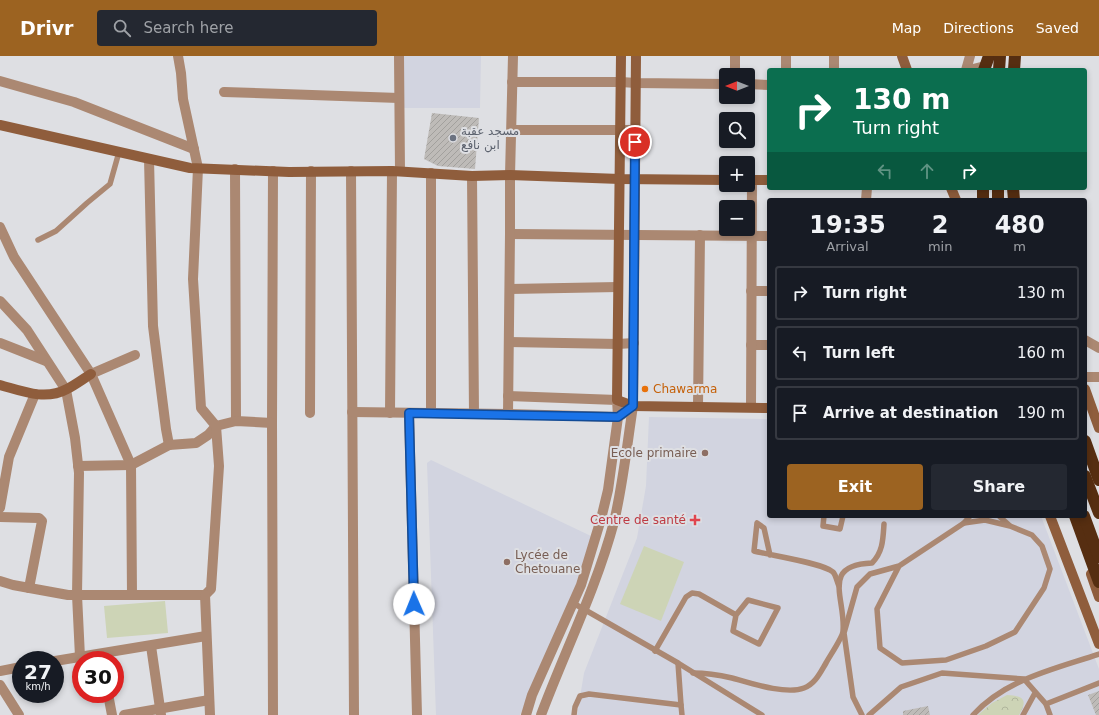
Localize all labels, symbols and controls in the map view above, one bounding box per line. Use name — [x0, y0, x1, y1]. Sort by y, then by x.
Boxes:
search box — [97, 10, 377, 46]
text: Drivr — [20, 17, 73, 39]
icon: search — [111, 17, 133, 39]
text: Search here — [143, 19, 234, 37]
text: Map — [892, 20, 921, 36]
text: Directions — [943, 20, 1014, 36]
text: Saved — [1036, 20, 1079, 36]
north arrow — [719, 68, 755, 104]
map controls — [719, 68, 755, 236]
text: 130 m — [853, 83, 950, 116]
icon: right — [787, 84, 839, 136]
button: search — [719, 112, 755, 148]
text: Turn right — [853, 117, 939, 138]
place label: مسجد عقبة ابن نافع — [461, 124, 519, 153]
pin — [618, 125, 652, 159]
icon: arrive — [624, 131, 646, 153]
marker: مسجد عقبة ابن نافع — [448, 133, 458, 143]
button: + — [719, 156, 755, 192]
icon: left — [874, 160, 896, 182]
icon: ahead — [916, 160, 938, 182]
icon: right — [958, 160, 980, 182]
button: − — [719, 200, 755, 236]
text: 19:35 — [809, 211, 886, 239]
text: 2 — [932, 211, 948, 239]
text: 480 — [995, 211, 1045, 239]
text: Arrival — [826, 239, 869, 254]
text: min — [928, 239, 952, 254]
text: m — [1013, 239, 1026, 254]
icon: right — [789, 282, 811, 304]
text: Turn right — [823, 284, 907, 302]
text: 130 m — [1017, 284, 1065, 302]
icon: left — [789, 342, 811, 364]
text: Turn left — [823, 344, 895, 362]
text: 160 m — [1017, 344, 1065, 362]
place label: Chawarma — [653, 382, 717, 396]
marker: Chawarma — [640, 384, 650, 394]
icon: arrive — [789, 402, 811, 424]
text: Arrive at destination — [823, 404, 998, 422]
text: 190 m — [1017, 404, 1065, 422]
place label: Ecole primaire — [611, 446, 697, 460]
marker: Ecole primaire — [700, 448, 710, 458]
button: Exit — [787, 464, 923, 510]
button: Share — [931, 464, 1067, 510]
place label: Centre de santé — [590, 513, 686, 527]
marker: Centre de santé — [689, 514, 701, 526]
place label: Lycée de Chetouane — [515, 548, 580, 576]
marker: Lycée de Chetouane — [502, 557, 512, 567]
position arrow — [393, 583, 435, 625]
speed limit sign: 30 — [72, 651, 124, 703]
text: 27 — [24, 660, 52, 684]
text: km/h — [25, 681, 51, 692]

